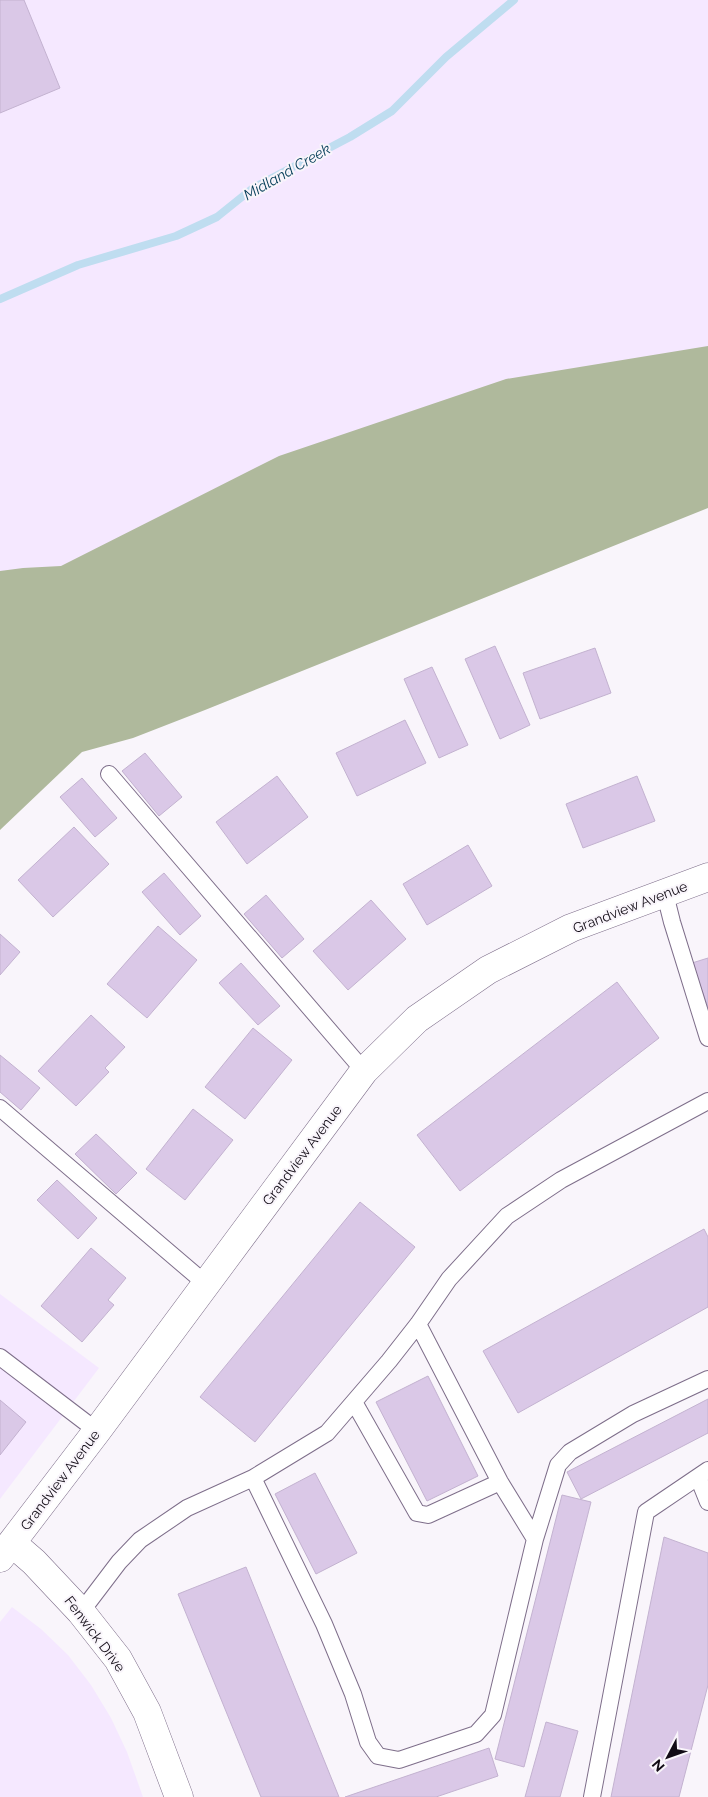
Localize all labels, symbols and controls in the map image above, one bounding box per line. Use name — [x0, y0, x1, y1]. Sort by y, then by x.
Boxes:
water label: Midland Creek — [240, 140, 334, 204]
street label: Grandview Avenue — [571, 878, 689, 936]
street label: Grandview Avenue — [259, 1102, 345, 1208]
street label: Grandview Avenue — [17, 1427, 103, 1533]
street label: Fenwick Drive — [61, 1593, 129, 1675]
north arrow — [643, 1732, 693, 1782]
text: N — [649, 1756, 668, 1775]

